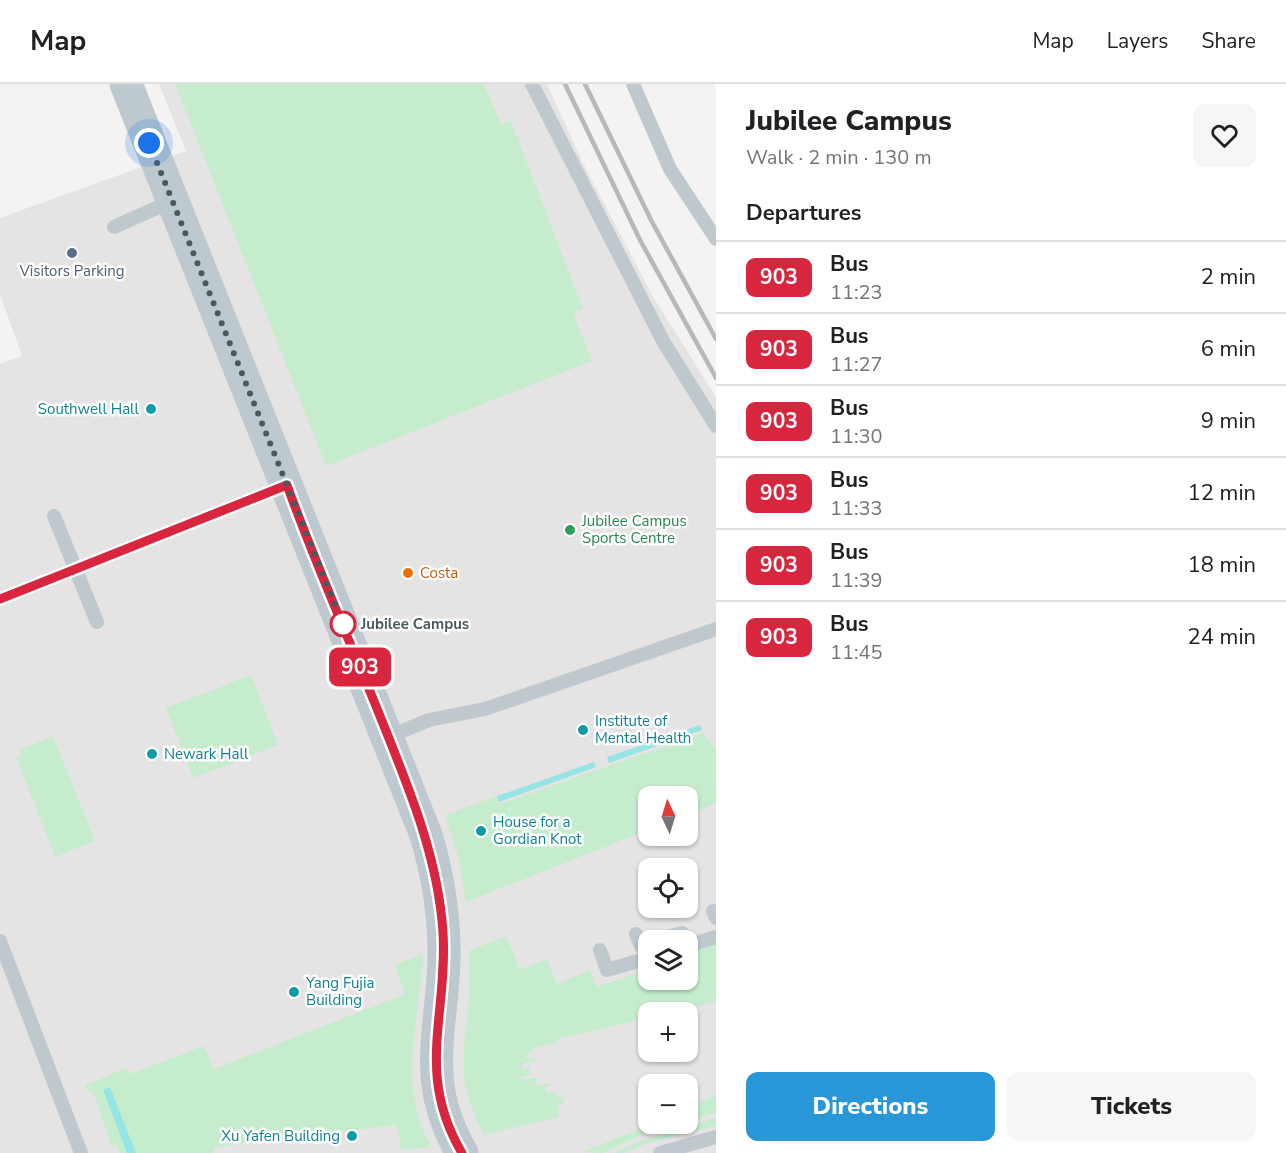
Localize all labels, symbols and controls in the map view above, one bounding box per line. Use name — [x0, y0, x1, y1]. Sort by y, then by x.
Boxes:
text: Map — [30, 22, 86, 60]
text: Map — [1032, 27, 1074, 55]
text: Layers — [1107, 27, 1168, 55]
text: Share — [1201, 27, 1256, 55]
text: Jubilee Campus — [746, 102, 952, 140]
button: heart — [1193, 104, 1256, 167]
your location — [134, 128, 164, 158]
text: Walk · 2 min · 130 m — [746, 144, 932, 171]
text: Departures — [746, 198, 861, 228]
marker: Visitors Parking — [65, 246, 79, 260]
text: Bus — [830, 249, 869, 279]
place label: Visitors Parking — [18, 261, 125, 281]
text: 2 min — [1201, 262, 1256, 292]
text: 903 — [760, 263, 798, 291]
text: 11:23 — [830, 279, 883, 306]
text: Bus — [830, 321, 869, 351]
text: 6 min — [1201, 334, 1256, 364]
text: 903 — [760, 335, 798, 363]
text: 11:27 — [830, 351, 883, 378]
text: Bus — [830, 393, 869, 423]
place label: Southwell Hall — [38, 399, 140, 419]
marker: Southwell Hall — [144, 402, 158, 416]
text: 9 min — [1201, 406, 1256, 436]
text: 903 — [760, 407, 798, 435]
text: 11:30 — [830, 423, 883, 450]
text: Bus — [830, 465, 869, 495]
text: 12 min — [1188, 478, 1256, 508]
text: 903 — [760, 479, 798, 507]
text: 11:33 — [830, 495, 883, 522]
place label: Jubilee Campus Sports Centre — [581, 511, 687, 548]
marker: Jubilee Campus Sports Centre — [563, 523, 577, 537]
text: Bus — [830, 537, 869, 567]
text: 18 min — [1188, 550, 1256, 580]
text: 903 — [760, 551, 798, 579]
place label: Costa — [420, 563, 458, 583]
marker: Costa — [401, 566, 415, 580]
text: 11:39 — [830, 567, 883, 594]
text: Bus — [830, 609, 869, 639]
marker: Jubilee Campus — [330, 611, 356, 637]
place label: Jubilee Campus — [360, 614, 469, 634]
text: 24 min — [1188, 622, 1256, 652]
text: 903 — [760, 623, 798, 651]
text: 11:45 — [830, 639, 883, 666]
line badge: 903 — [326, 648, 394, 686]
text: 903 — [341, 653, 379, 681]
place label: Institute of Mental Health — [595, 711, 691, 748]
marker: Institute of Mental Health — [576, 723, 590, 737]
place label: Newark Hall — [164, 744, 249, 764]
marker: Newark Hall — [145, 747, 159, 761]
north arrow — [638, 786, 698, 846]
map controls — [638, 786, 698, 1134]
place label: House for a Gordian Knot — [493, 812, 582, 849]
marker: House for a Gordian Knot — [474, 824, 488, 838]
button: locate — [638, 858, 698, 918]
button: layers — [638, 930, 698, 990]
place label: Yang Fujia Building — [305, 973, 374, 1010]
marker: Yang Fujia Building — [287, 985, 301, 999]
button: + — [638, 1002, 698, 1062]
button: Directions — [746, 1072, 995, 1141]
button: Tickets — [1007, 1072, 1256, 1141]
button: − — [638, 1074, 698, 1134]
place label: Xu Yafen Building — [221, 1126, 340, 1146]
marker: Xu Yafen Building — [345, 1129, 359, 1143]

